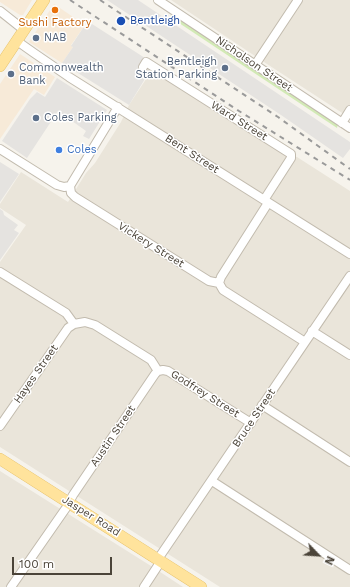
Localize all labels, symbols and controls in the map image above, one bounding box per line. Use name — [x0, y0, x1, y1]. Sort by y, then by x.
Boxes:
marker: Sushi Factory — [50, 5, 60, 15]
place label: Bentleigh — [130, 14, 180, 28]
marker: Bentleigh — [115, 15, 127, 27]
place label: Sushi Factory — [19, 16, 91, 30]
place label: NAB — [44, 31, 67, 45]
marker: NAB — [31, 33, 41, 43]
street label: Nicholson Street — [213, 33, 295, 95]
place label: Bentleigh Station Parking — [135, 55, 217, 81]
place label: Commonwealth Bank — [19, 61, 104, 87]
marker: Bentleigh Station Parking — [220, 63, 230, 73]
marker: Commonwealth Bank — [6, 69, 16, 79]
street label: Ward Street — [208, 98, 270, 144]
place label: Coles Parking — [44, 111, 117, 125]
marker: Coles Parking — [31, 113, 41, 123]
street label: Bent Street — [163, 132, 221, 176]
place label: Coles — [67, 143, 97, 157]
marker: Coles — [54, 145, 64, 155]
street label: Vickery Street — [115, 219, 187, 271]
street label: Hayes Street — [11, 342, 61, 406]
street label: Godfrey Street — [168, 368, 242, 420]
street label: Bruce Street — [230, 386, 278, 450]
street label: Austin Street — [88, 403, 138, 469]
street label: Jasper Road — [59, 493, 123, 539]
north arrow — [298, 535, 338, 575]
scale bar — [14, 549, 114, 575]
text: N — [322, 554, 337, 567]
text: 100 m — [19, 557, 54, 571]

